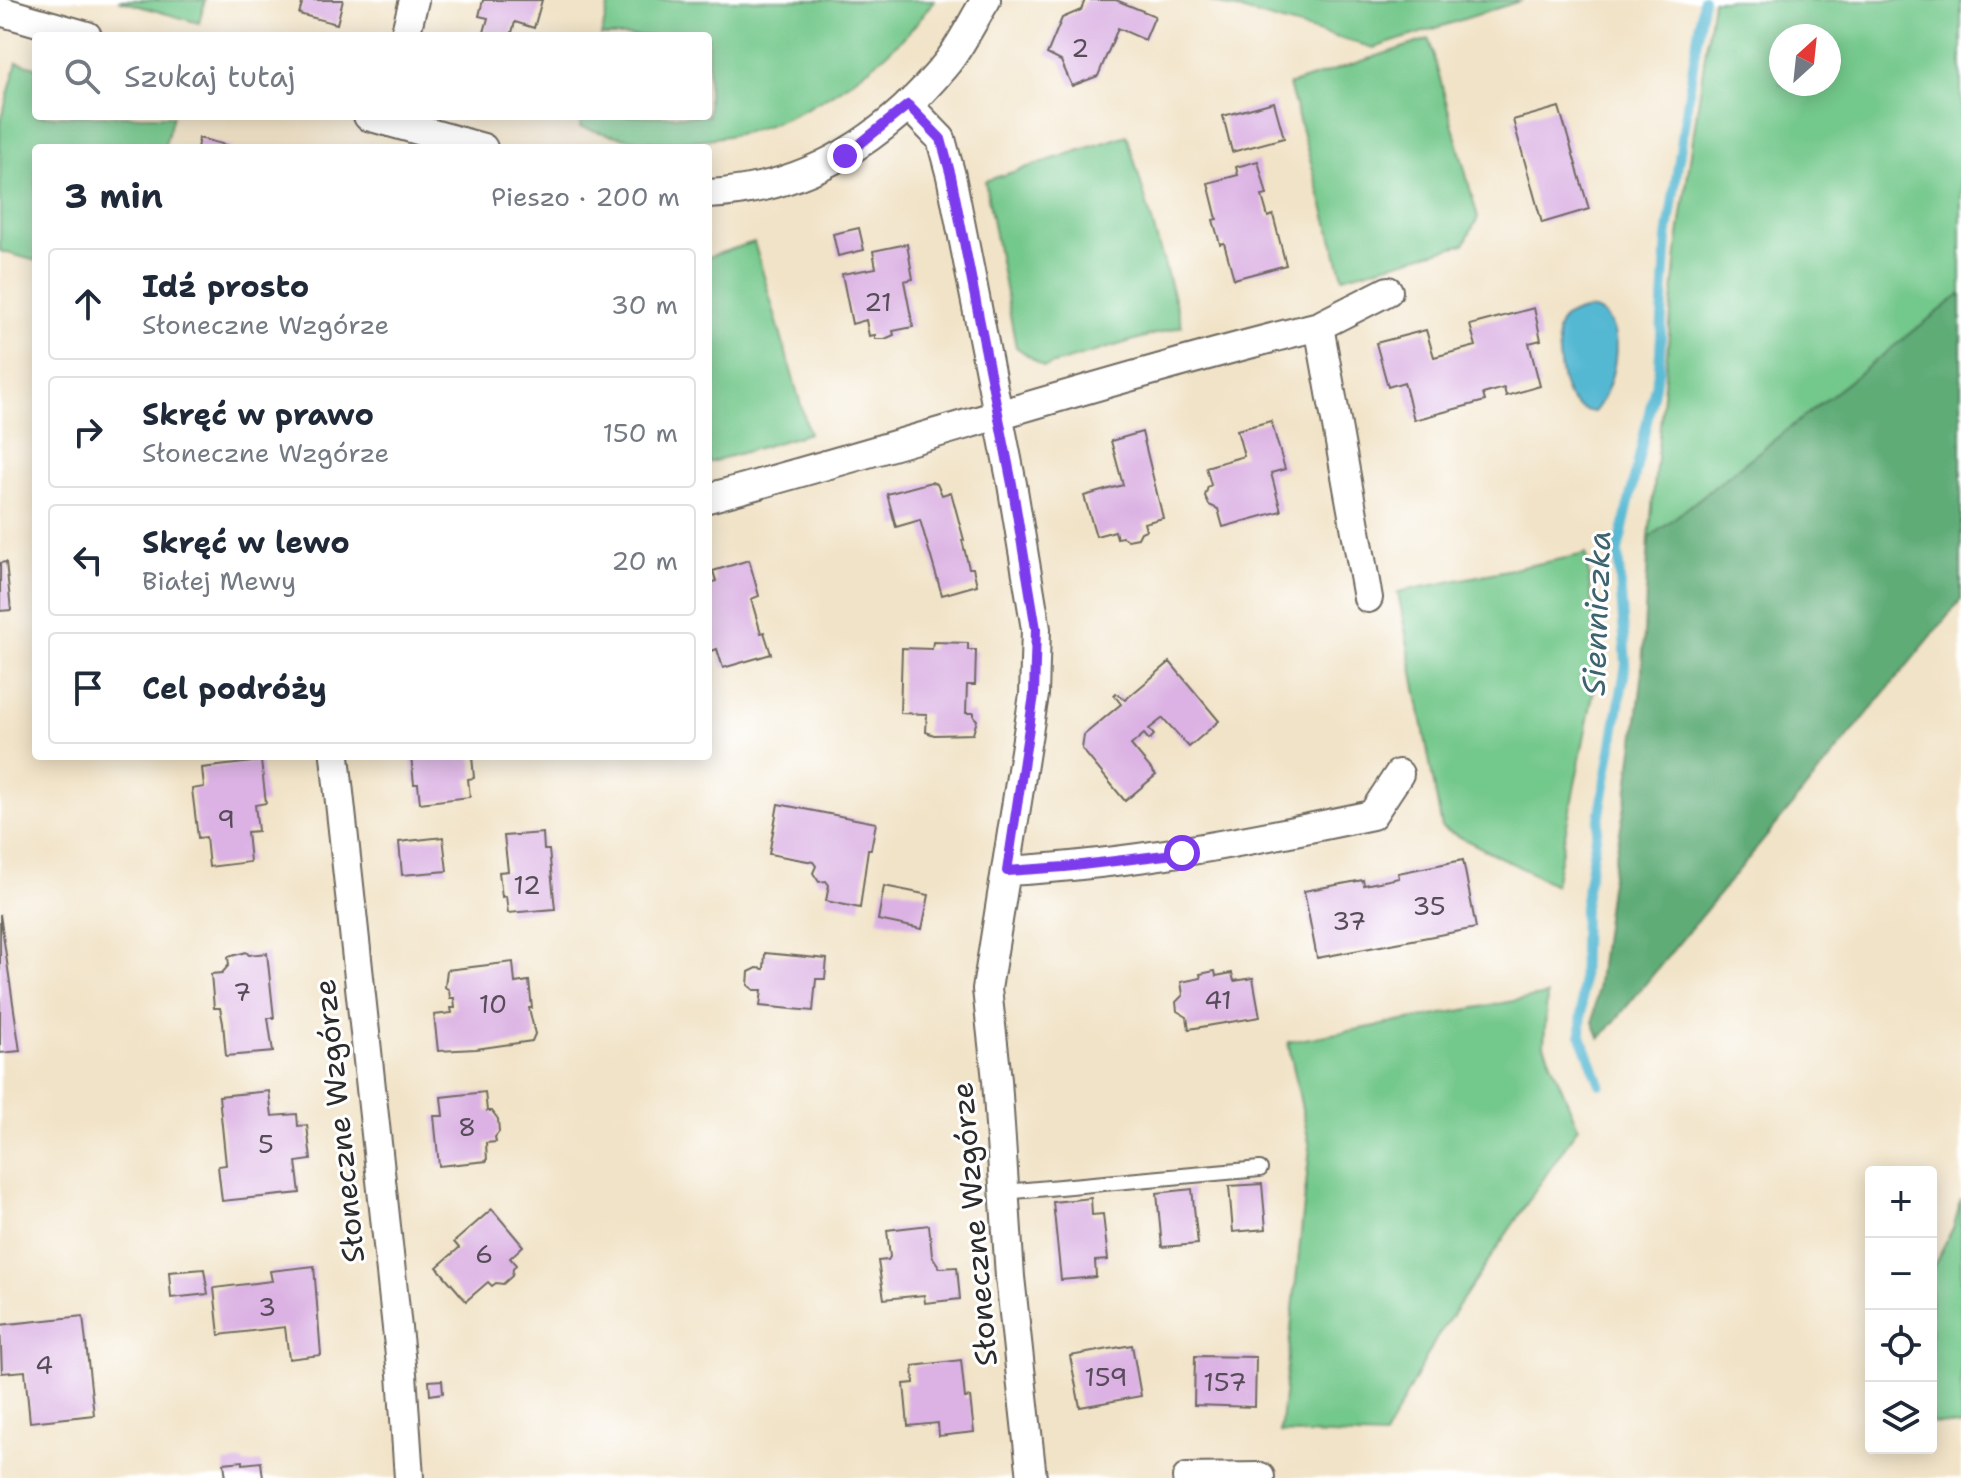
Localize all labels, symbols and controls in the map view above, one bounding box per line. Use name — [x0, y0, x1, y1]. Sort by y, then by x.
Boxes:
north arrow — [1769, 24, 1841, 96]
house number: 2 — [1071, 30, 1089, 65]
search box — [32, 32, 712, 120]
icon: search — [60, 54, 104, 98]
text: Szukaj tutaj — [124, 56, 296, 97]
route end — [827, 138, 863, 174]
text: 3 min — [64, 173, 163, 219]
text: Pieszo · 200 m — [491, 179, 680, 214]
text: Idź prosto — [142, 266, 309, 307]
icon: ahead — [66, 282, 110, 326]
house number: 21 — [864, 284, 892, 319]
text: 30 m — [611, 287, 678, 322]
text: Słoneczne Wzgórze — [142, 307, 389, 342]
text: Skręć w prawo — [142, 394, 374, 435]
icon: right — [66, 410, 110, 454]
text: 150 m — [602, 415, 678, 450]
text: Słoneczne Wzgórze — [142, 435, 389, 470]
text: Skręć w lewo — [142, 522, 350, 563]
water label: Sienniczka — [1572, 530, 1620, 696]
icon: left — [66, 538, 110, 582]
text: 20 m — [611, 543, 678, 578]
text: Białej Mewy — [142, 563, 296, 598]
icon: arrive — [66, 666, 110, 710]
text: Cel podróży — [142, 668, 327, 709]
house number: 9 — [217, 801, 235, 836]
route start — [1164, 835, 1200, 871]
house number: 12 — [513, 867, 541, 902]
house number: 35 — [1412, 888, 1446, 923]
house number: 37 — [1332, 903, 1366, 938]
house number: 7 — [233, 974, 251, 1009]
street label: Słoneczne Wzgórze — [304, 977, 374, 1265]
house number: 41 — [1204, 982, 1232, 1017]
house number: 10 — [479, 986, 507, 1021]
street label: Słoneczne Wzgórze — [941, 1080, 1007, 1368]
house number: 8 — [458, 1109, 476, 1144]
house number: 5 — [258, 1126, 274, 1161]
map controls — [1865, 1166, 1937, 1454]
button: + — [1865, 1166, 1937, 1238]
house number: 6 — [475, 1236, 493, 1271]
button: − — [1865, 1238, 1937, 1310]
house number: 3 — [258, 1289, 276, 1324]
button: locate — [1865, 1310, 1937, 1382]
house number: 4 — [35, 1347, 53, 1382]
house number: 159 — [1084, 1359, 1128, 1394]
house number: 157 — [1203, 1364, 1247, 1399]
button: layers — [1865, 1382, 1937, 1454]

